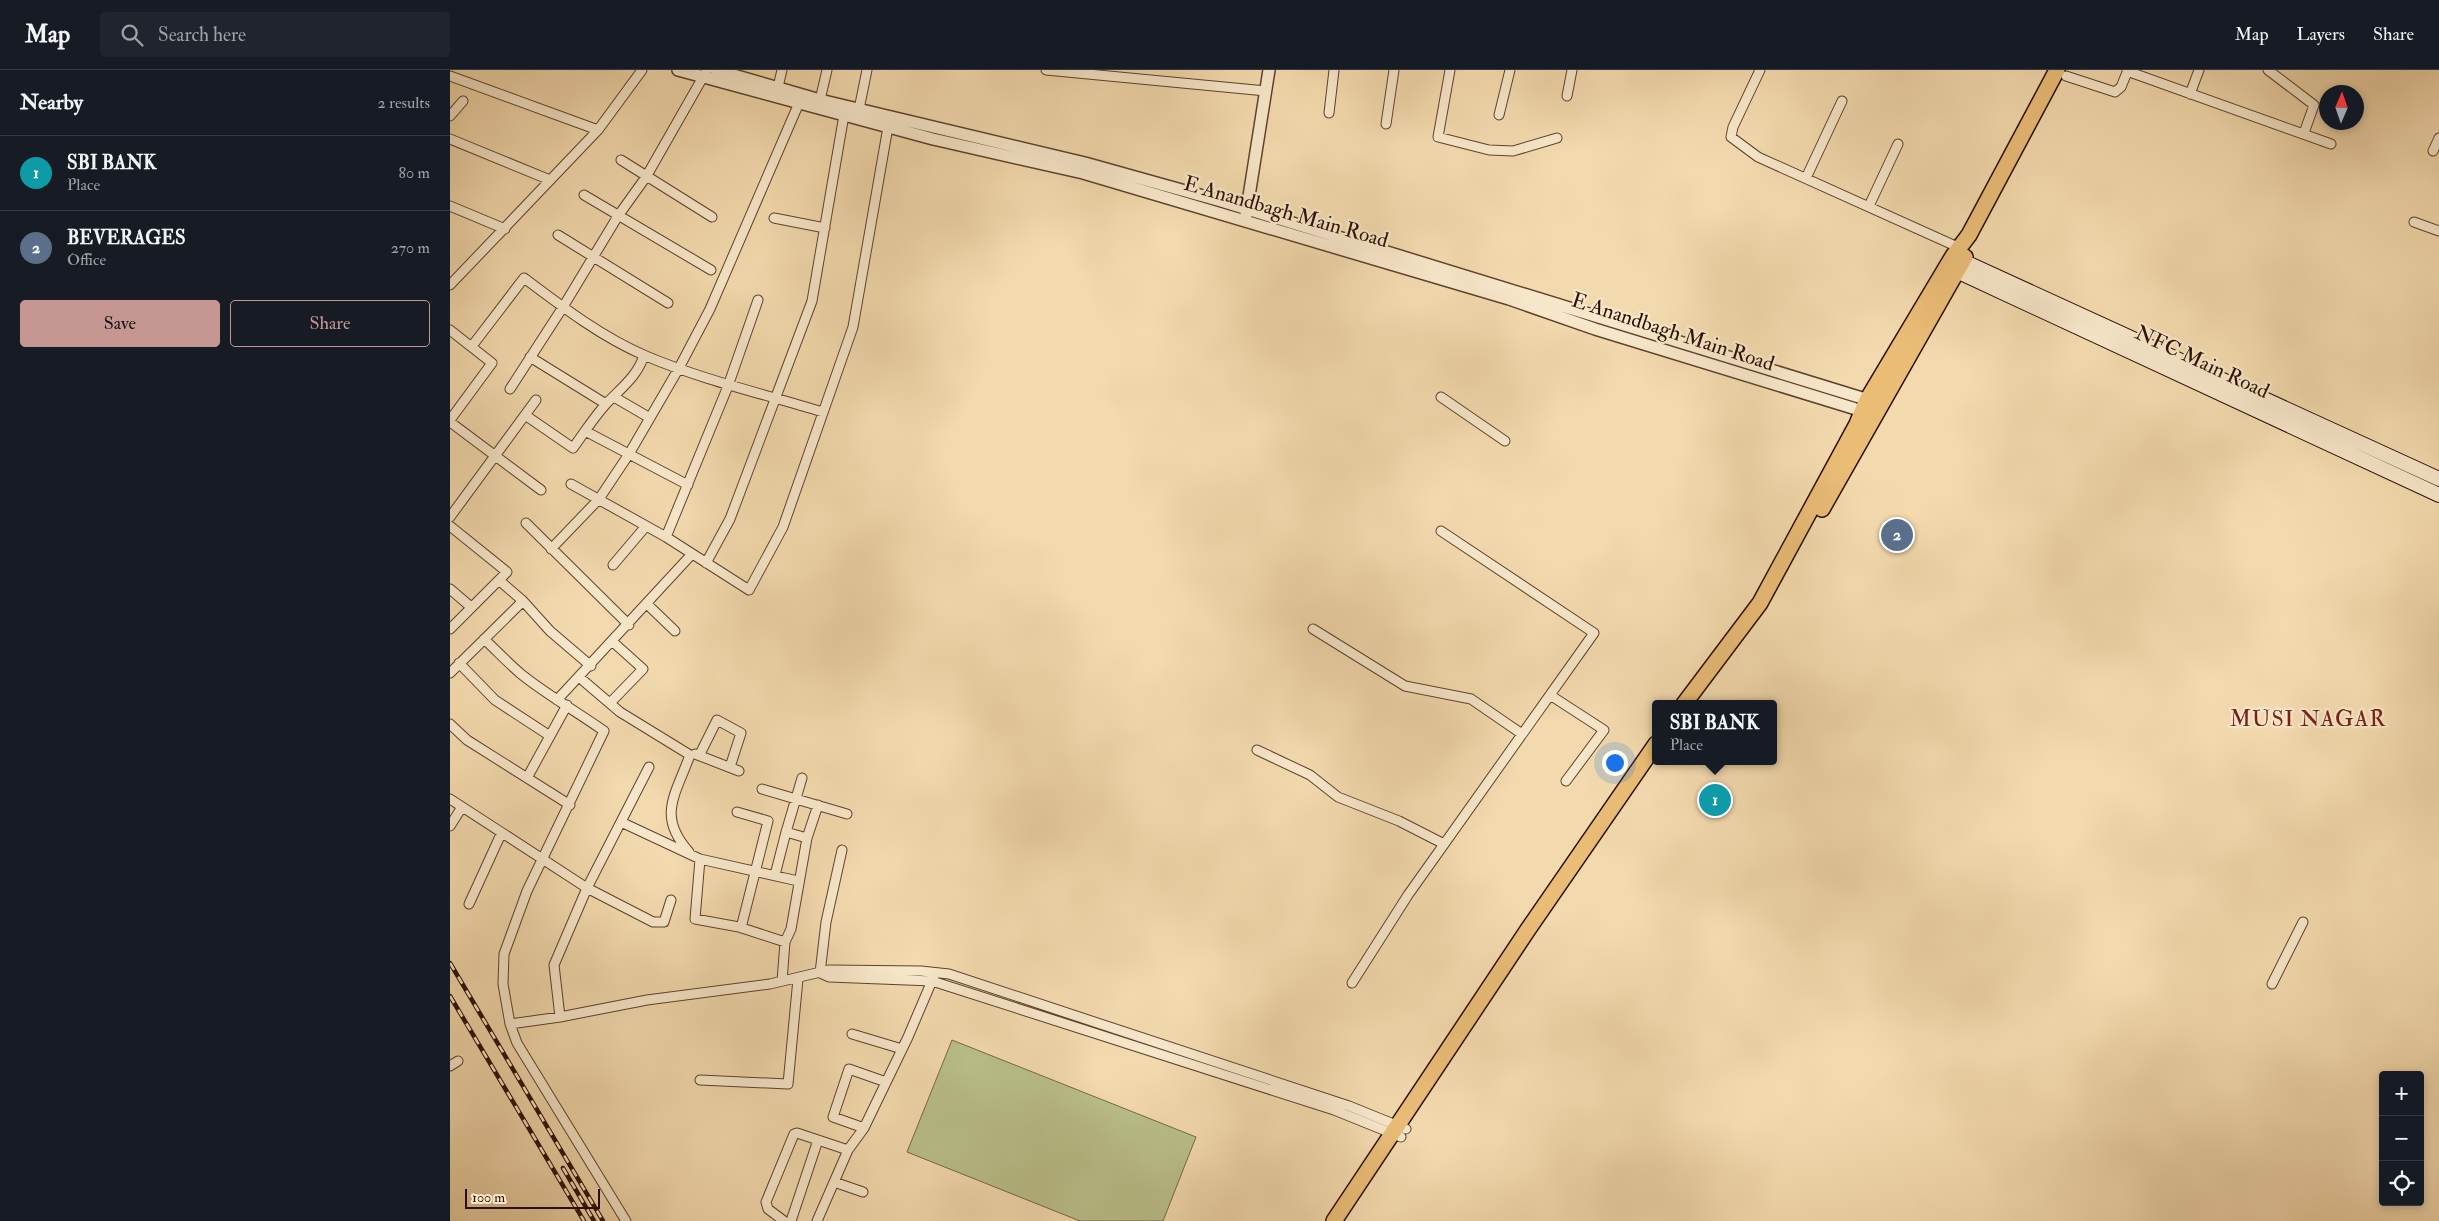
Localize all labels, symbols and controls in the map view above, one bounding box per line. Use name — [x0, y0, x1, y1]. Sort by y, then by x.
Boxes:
search box — [100, 12, 450, 57]
text: Map — [25, 19, 70, 50]
icon: search — [118, 21, 146, 49]
text: Search here — [158, 23, 246, 47]
text: Map — [2235, 23, 2269, 46]
text: Layers — [2297, 23, 2345, 46]
text: Share — [2373, 23, 2414, 46]
north arrow — [2319, 85, 2364, 130]
text: Nearby — [20, 89, 83, 116]
text: 2 results — [377, 93, 430, 113]
text: SBI BANK — [67, 151, 157, 175]
text: 1 — [33, 163, 39, 183]
text: 80 m — [399, 163, 430, 183]
street label: E Anandbagh Main Road — [1181, 170, 1392, 254]
text: Place — [67, 175, 100, 195]
text: BEVERAGES — [67, 226, 186, 250]
text: 2 — [32, 238, 40, 258]
text: 270 m — [391, 238, 430, 258]
text: Office — [67, 250, 106, 270]
street label: E Anandbagh Main Road — [1568, 286, 1778, 378]
button: Save — [20, 300, 220, 347]
button: Share — [230, 300, 430, 347]
street label: NFC Main Road — [2130, 319, 2274, 405]
pin: 2 — [1881, 516, 1913, 554]
popup — [1652, 700, 1777, 765]
district label: MUSI NAGAR — [2230, 705, 2387, 733]
text: SBI BANK — [1670, 711, 1759, 735]
text: Place — [1670, 735, 1703, 755]
your location — [1602, 750, 1628, 776]
pin: 1 — [1699, 781, 1731, 819]
map controls — [2379, 1071, 2424, 1206]
button: + — [2379, 1071, 2424, 1116]
button: − — [2379, 1116, 2424, 1161]
button: locate — [2379, 1161, 2424, 1206]
scale bar — [465, 1186, 600, 1209]
text: 100 m — [472, 1189, 505, 1206]

